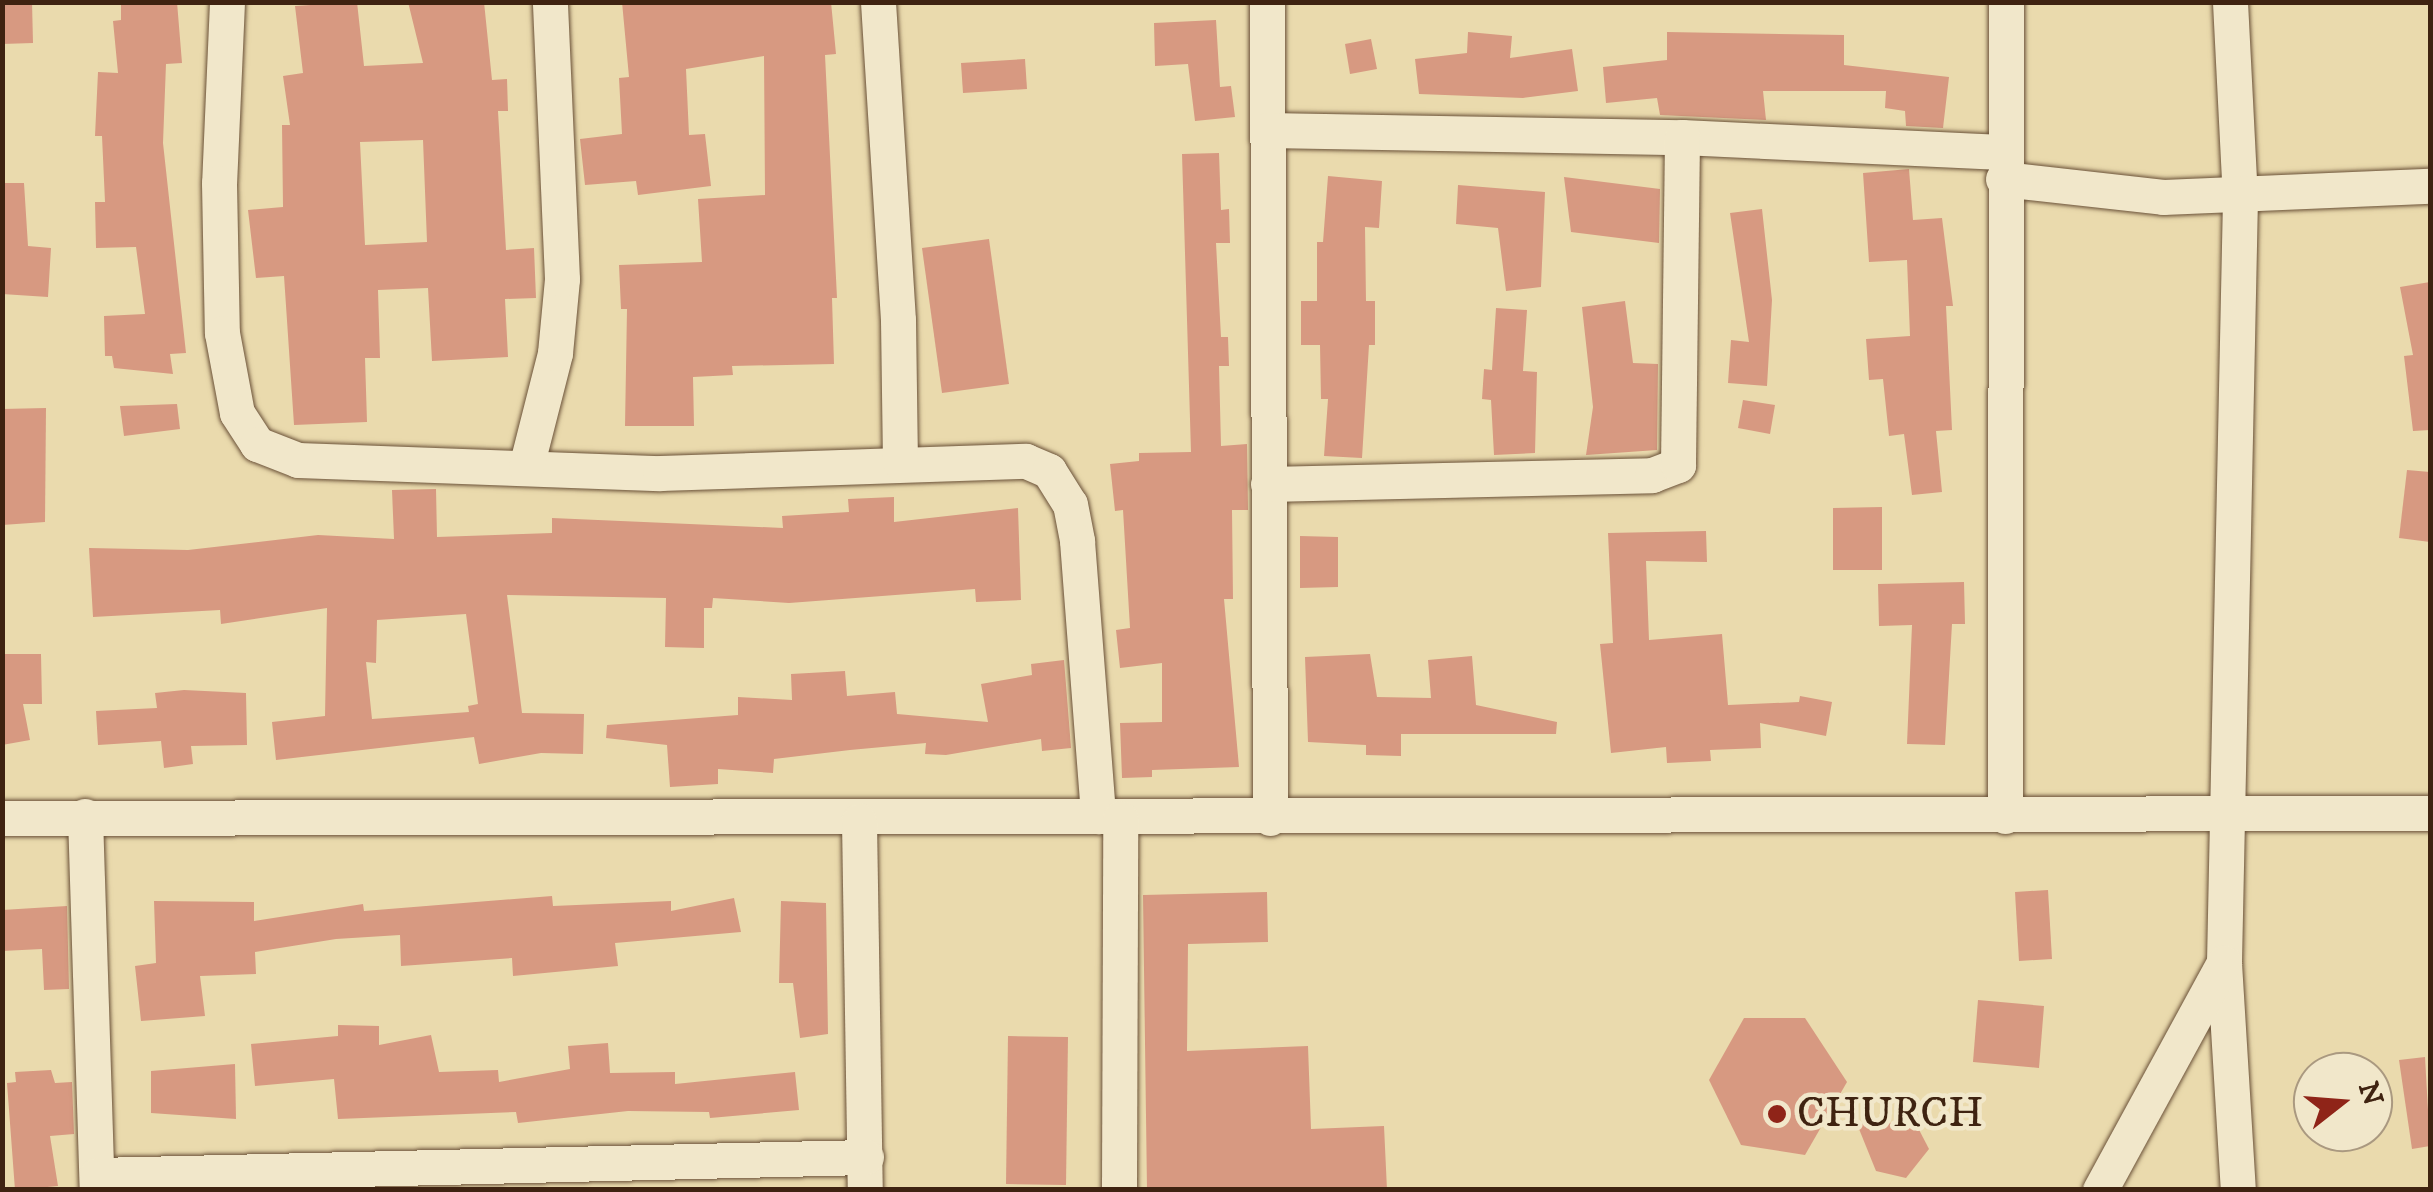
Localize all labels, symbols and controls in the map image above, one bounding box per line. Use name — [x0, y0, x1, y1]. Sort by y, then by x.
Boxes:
north arrow — [2293, 1052, 2393, 1152]
text: N — [2350, 1078, 2390, 1110]
place label: CHURCH — [1797, 1089, 1984, 1139]
marker: CHURCH — [1766, 1103, 1788, 1125]

